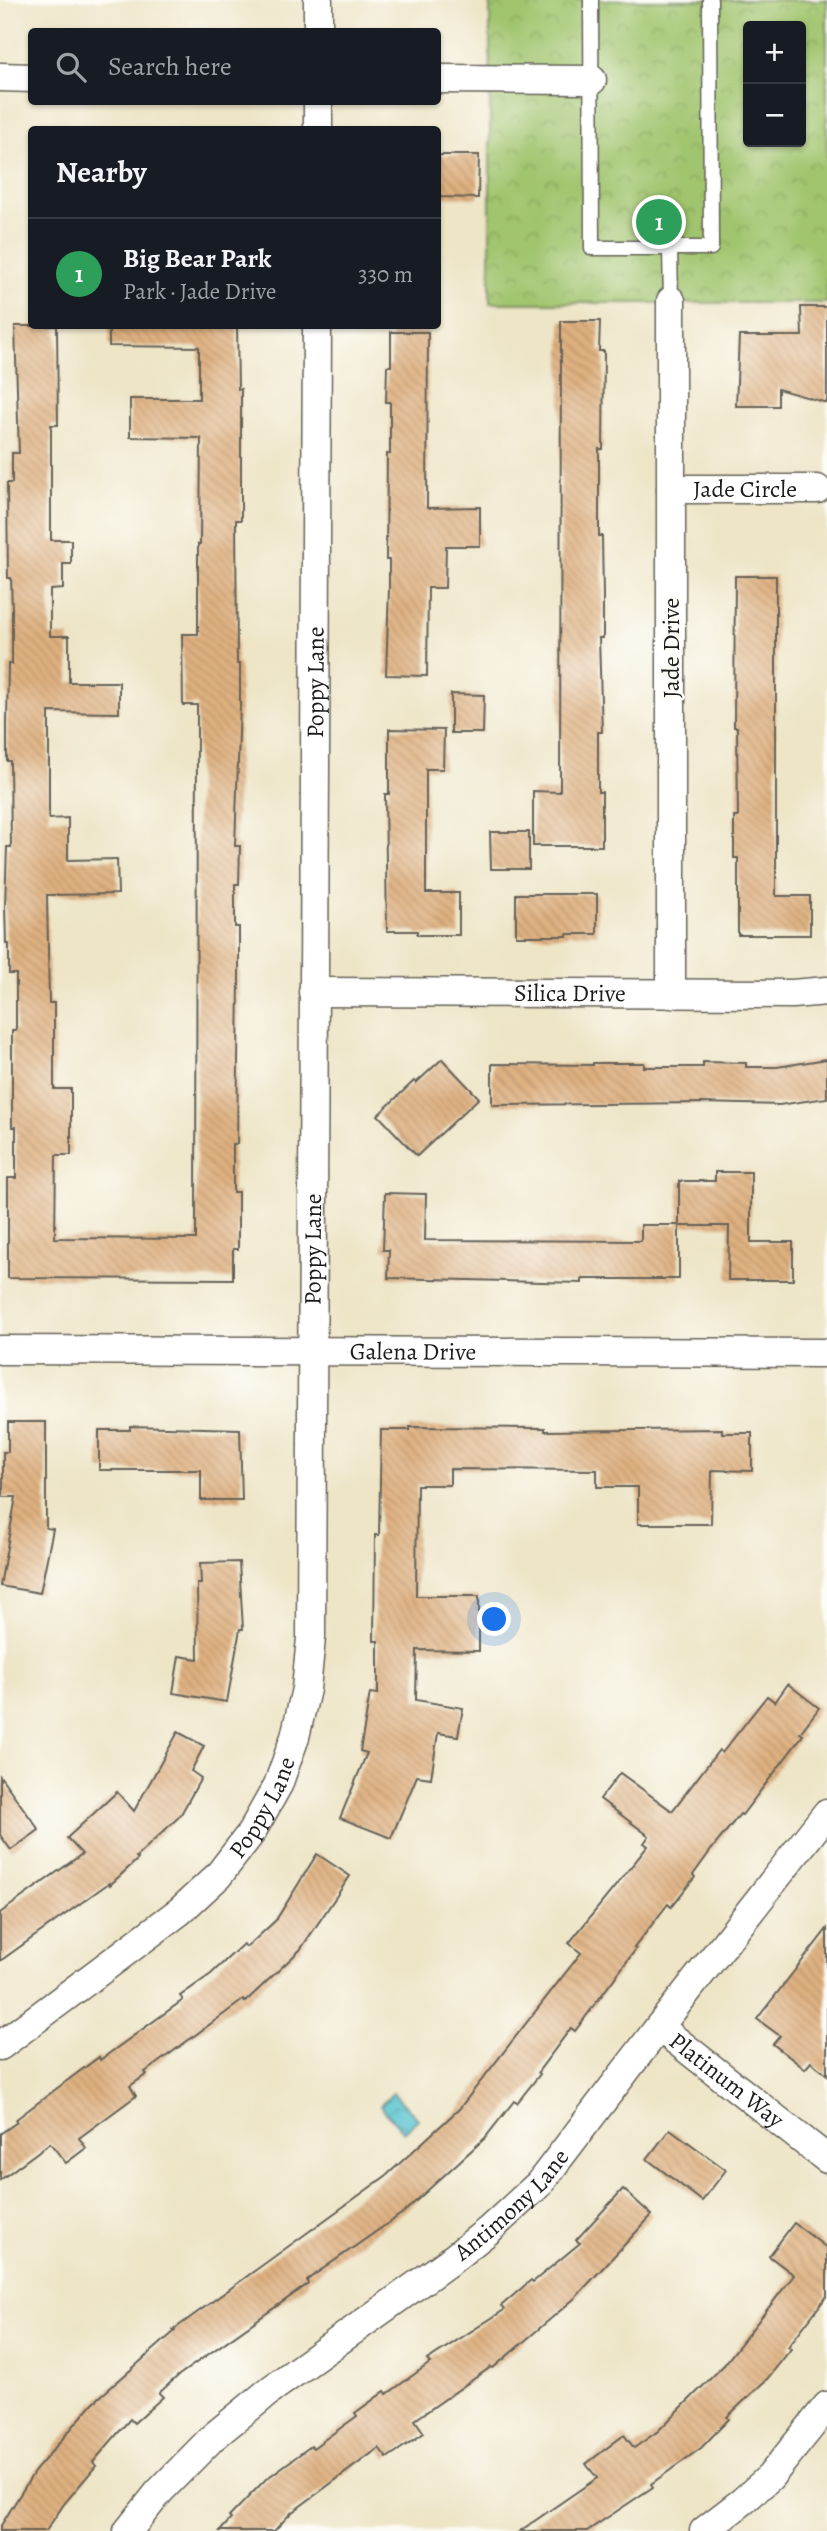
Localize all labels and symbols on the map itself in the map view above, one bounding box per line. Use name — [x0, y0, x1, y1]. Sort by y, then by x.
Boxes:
pin: 1 — [636, 196, 682, 248]
street label: Jade Circle — [693, 473, 797, 505]
street label: Jade Drive — [655, 598, 687, 698]
street label: Poppy Lane — [299, 626, 332, 738]
street label: Silica Drive — [514, 977, 626, 1009]
street label: Poppy Lane — [297, 1193, 329, 1305]
street label: Galena Drive — [350, 1335, 476, 1368]
your location — [477, 1602, 511, 1636]
street label: Poppy Lane — [221, 1752, 303, 1865]
street label: Platinum Way — [663, 2025, 791, 2135]
street label: Antimony Lane — [447, 2142, 576, 2268]

